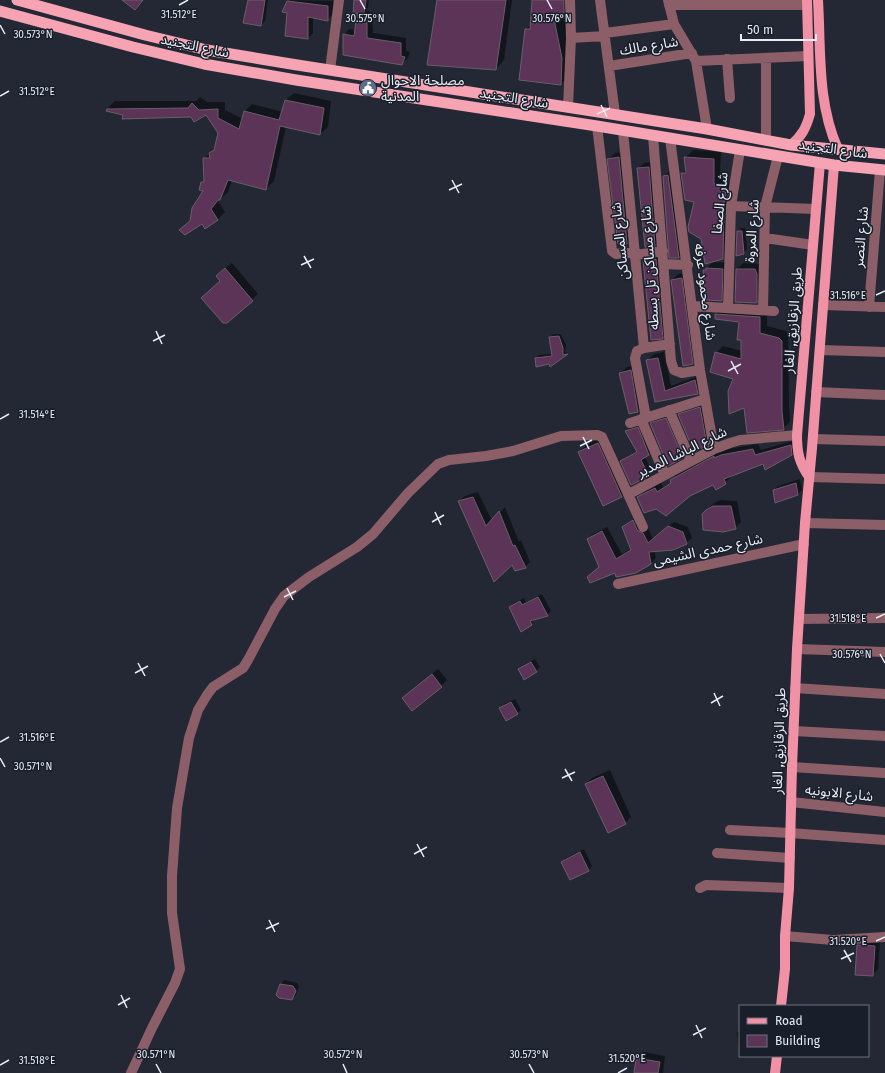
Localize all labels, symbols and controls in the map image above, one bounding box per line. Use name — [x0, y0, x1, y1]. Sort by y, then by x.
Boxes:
text: 31.512°E — [161, 9, 197, 21]
text: 30.575°N — [345, 13, 385, 25]
text: 30.576°N — [532, 13, 572, 25]
scale bar — [741, 16, 816, 42]
text: 50 m — [747, 23, 773, 37]
text: 30.573°N — [13, 29, 53, 41]
street label: شارع التجنيد — [159, 30, 231, 64]
street label: شارع مالك — [619, 33, 680, 61]
place label: مصلحة الاحوال المدنية — [381, 72, 465, 105]
public building icon: مصلحة الاحوال المدنية — [358, 78, 378, 98]
street label: شارع التجنيد — [478, 84, 550, 114]
text: 31.512°E — [19, 86, 55, 98]
street label: شارع التجنيد — [797, 136, 869, 164]
street label: شارع الصفا — [708, 171, 734, 235]
street label: شارع المروة — [741, 199, 765, 263]
street label: شارع المساكن — [607, 201, 635, 281]
street label: شارع مساكن تل بسطه — [637, 205, 665, 331]
street label: شارع النصر — [850, 206, 874, 270]
street label: شارع محمود عرفه — [689, 243, 719, 342]
street label: طريق الزقازيق, الغار — [780, 266, 807, 375]
text: 31.516°E — [830, 290, 866, 302]
text: 31.514°E — [19, 409, 55, 421]
street label: شارع الباشا المدير — [633, 423, 731, 483]
street label: شارع حمدى الشيمى — [652, 530, 765, 572]
text: 31.518°E — [830, 613, 866, 625]
text: 30.576°N — [832, 649, 872, 661]
street label: طريق الزقازيق, الغار — [769, 687, 790, 796]
text: 31.516°E — [19, 732, 55, 744]
text: 30.571°N — [14, 761, 52, 773]
street label: شارع الابونيه — [804, 781, 874, 807]
text: 31.520°E — [829, 936, 867, 948]
legend — [739, 1005, 869, 1057]
text: Road — [775, 1014, 803, 1028]
text: Building — [775, 1034, 821, 1048]
text: 30.571°N — [137, 1049, 175, 1061]
text: 30.572°N — [323, 1049, 363, 1061]
text: 30.573°N — [509, 1049, 549, 1061]
text: 31.520°E — [608, 1053, 646, 1065]
text: 31.518°E — [19, 1055, 55, 1067]

